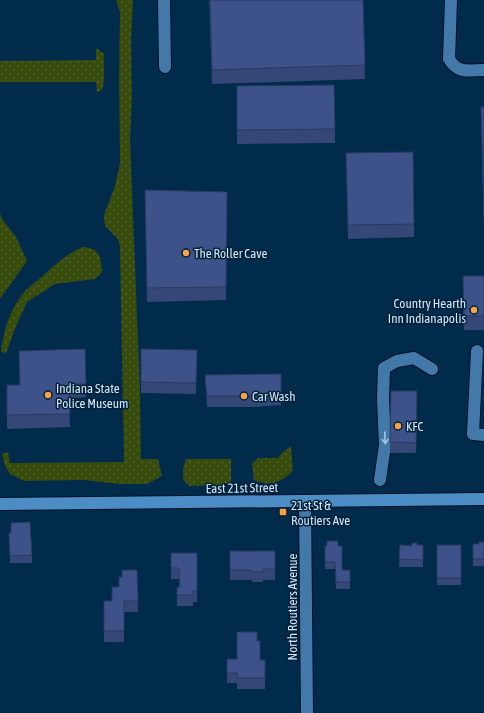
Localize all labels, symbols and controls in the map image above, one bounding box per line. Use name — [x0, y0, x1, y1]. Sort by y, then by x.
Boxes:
place label: The Roller Cave — [194, 246, 267, 261]
marker: The Roller Cave — [181, 248, 191, 258]
place label: Country Hearth Inn Indianapolis — [388, 296, 466, 326]
marker: Country Hearth Inn Indianapolis — [469, 305, 479, 315]
place label: Indiana State Police Museum — [56, 381, 128, 411]
place label: Car Wash — [252, 389, 296, 404]
marker: Indiana State Police Museum — [43, 390, 53, 400]
marker: Car Wash — [239, 391, 249, 401]
place label: KFC — [406, 419, 424, 434]
marker: KFC — [393, 421, 403, 431]
one-way arrow — [381, 431, 388, 444]
street label: East 21st Street — [206, 480, 279, 496]
place label: 21st St & Routiers Ave — [291, 498, 350, 528]
marker: 21st St & Routiers Ave — [278, 507, 288, 517]
street label: North Routiers Avenue — [285, 553, 300, 661]

